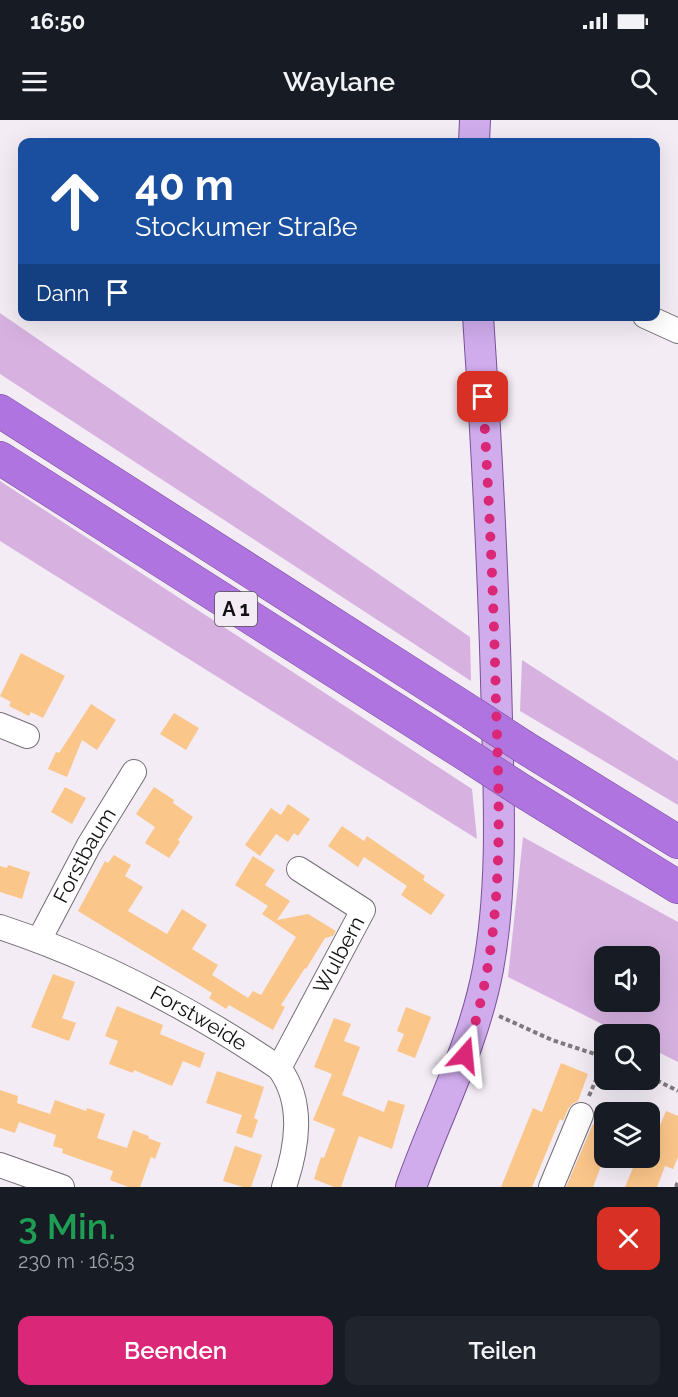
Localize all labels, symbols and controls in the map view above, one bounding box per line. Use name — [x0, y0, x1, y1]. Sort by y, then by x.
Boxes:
text: 16:50 — [30, 8, 85, 34]
icon: menu — [18, 65, 51, 98]
icon: search — [627, 65, 660, 98]
text: Waylane — [283, 66, 395, 97]
text: 40 m — [135, 161, 234, 210]
icon: ahead — [36, 162, 114, 240]
text: Stockumer Straße — [135, 211, 358, 242]
icon: arrive — [101, 276, 134, 309]
text: Dann — [36, 280, 89, 306]
pin — [457, 371, 508, 422]
icon: arrive — [466, 380, 499, 413]
road number: A 1 — [215, 592, 257, 626]
street label: Forstbaum — [48, 803, 121, 907]
street label: Wulbern — [308, 912, 369, 998]
map controls — [594, 946, 660, 1168]
button: sound — [594, 946, 660, 1012]
street label: Forstweide — [146, 980, 252, 1056]
position arrow — [433, 1023, 497, 1087]
button: search — [594, 1024, 660, 1090]
button: layers — [594, 1102, 660, 1168]
text: 3 Min. — [18, 1205, 116, 1247]
button: close — [597, 1207, 660, 1270]
text: 230 m · 16:53 — [18, 1249, 135, 1273]
button: Beenden — [18, 1316, 333, 1385]
button: Teilen — [345, 1316, 660, 1385]

